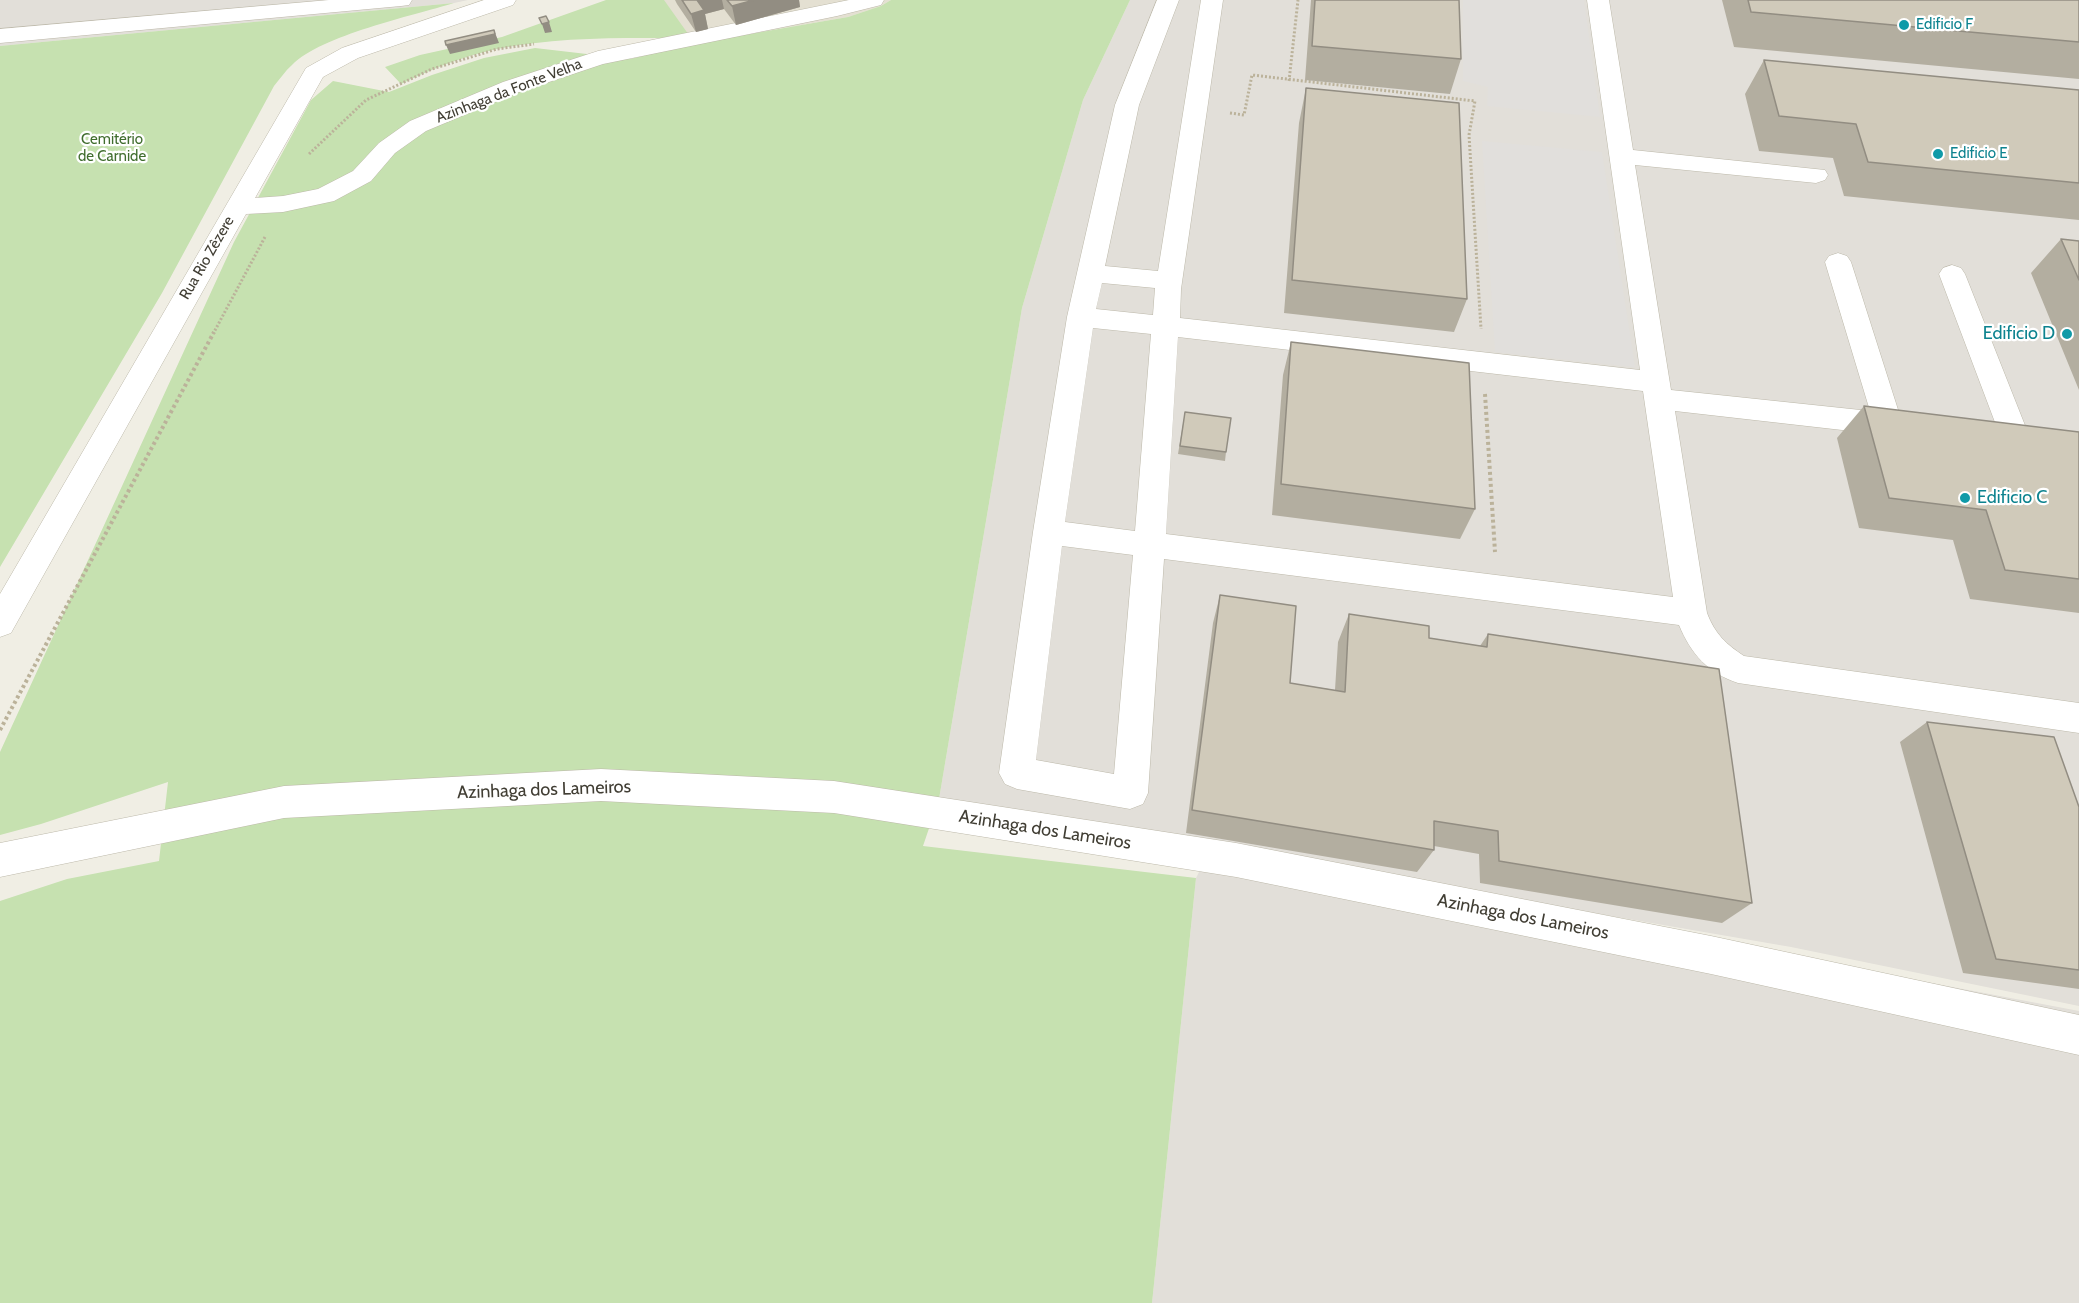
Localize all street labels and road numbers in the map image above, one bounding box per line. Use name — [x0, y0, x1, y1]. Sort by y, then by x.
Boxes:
street label: Azinhaga da Fonte Velha — [434, 55, 584, 127]
street label: Rua Rio Zêzere — [176, 213, 238, 303]
street label: Azinhaga dos Lameiros — [457, 776, 631, 804]
street label: Azinhaga dos Lameiros — [957, 806, 1133, 854]
street label: Azinhaga dos Lameiros — [1435, 890, 1611, 944]

